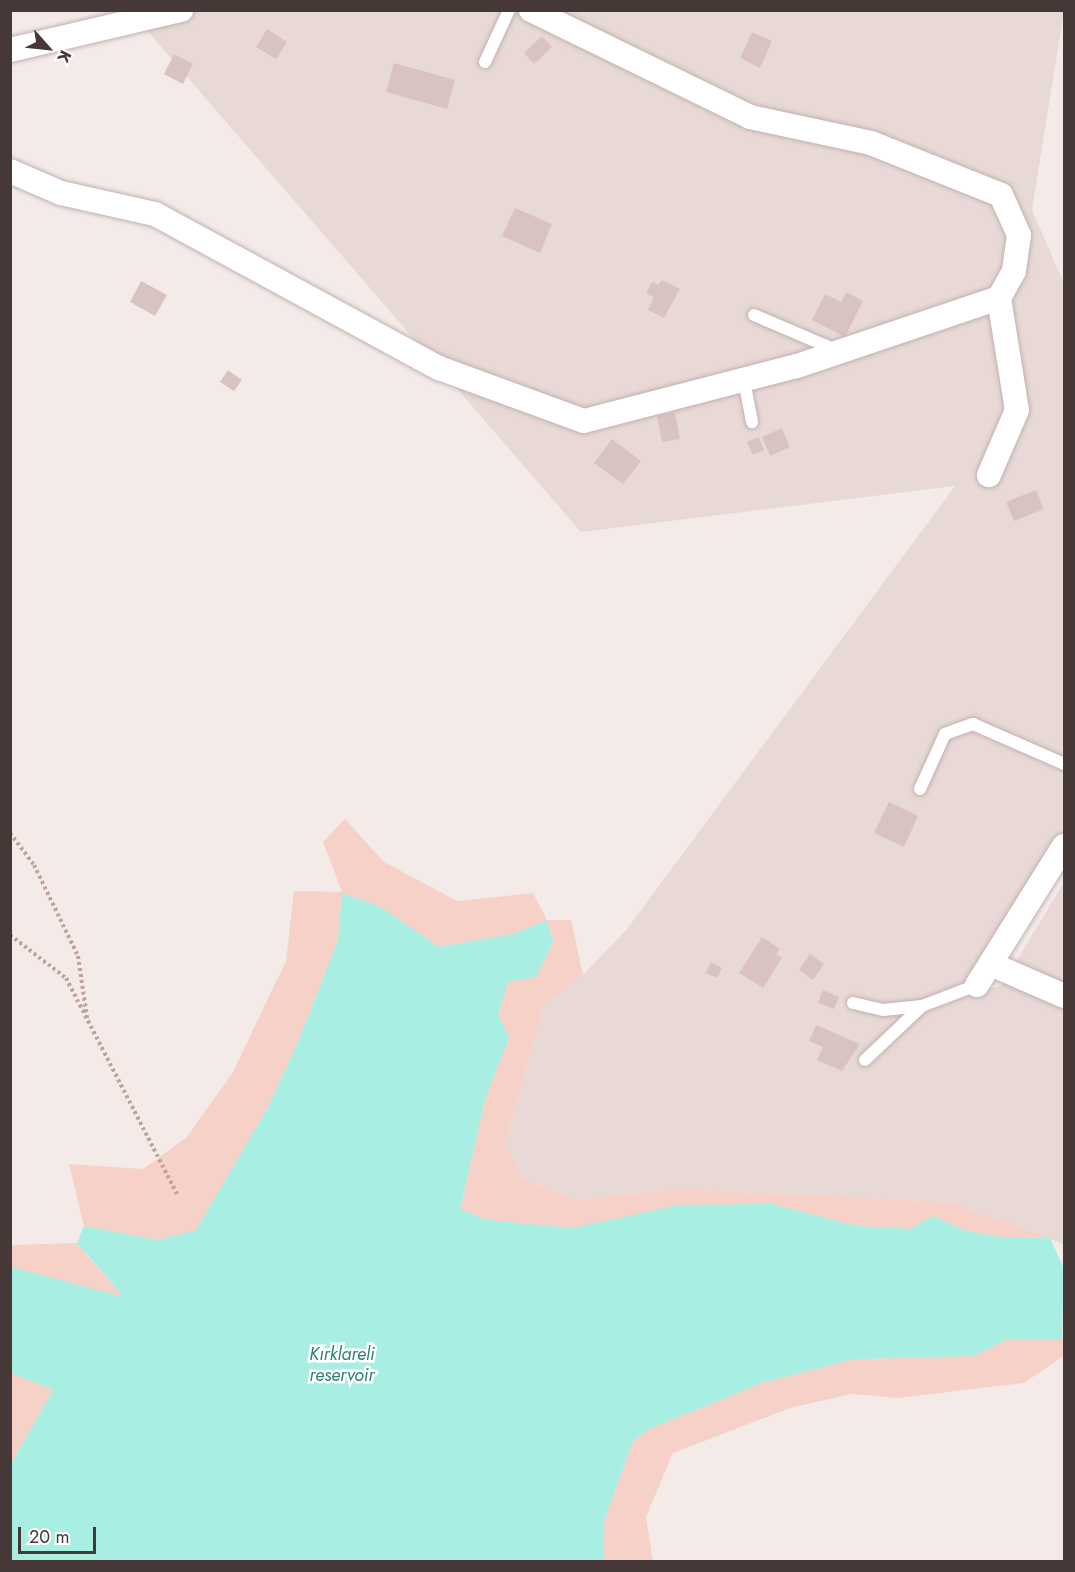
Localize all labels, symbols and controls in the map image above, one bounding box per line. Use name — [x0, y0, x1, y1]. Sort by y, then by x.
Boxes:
north arrow — [18, 18, 78, 78]
text: K — [52, 46, 77, 67]
water label: Kırklareli reservoir — [309, 1344, 375, 1386]
scale bar — [21, 1515, 99, 1553]
text: 20 m — [29, 1524, 69, 1550]

